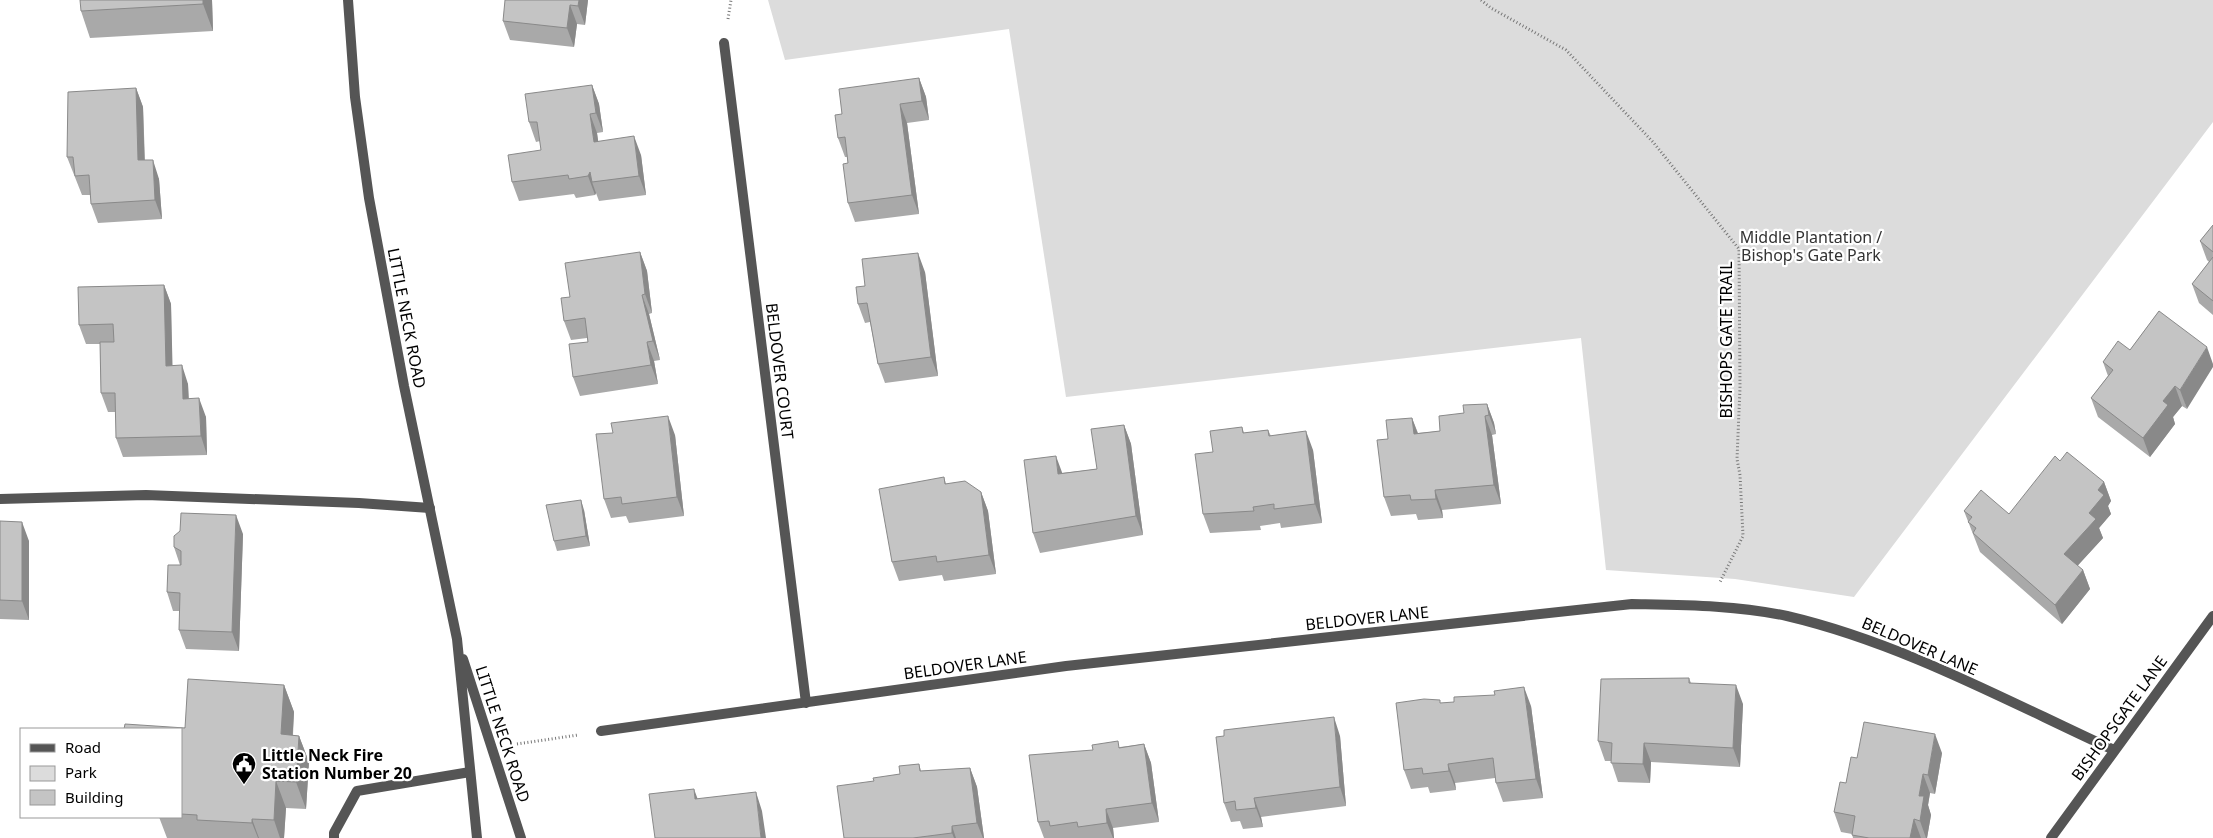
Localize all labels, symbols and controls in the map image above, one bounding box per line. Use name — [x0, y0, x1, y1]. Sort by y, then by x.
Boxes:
park label: Middle Plantation / Bishop's Gate Park — [1740, 226, 1882, 266]
street label: LITTLE NECK ROAD — [383, 246, 431, 390]
street label: BISHOPS GATE TRAIL — [1715, 261, 1737, 419]
street label: BELDOVER COURT — [761, 302, 799, 440]
street label: BELDOVER LANE — [1304, 601, 1430, 635]
street label: BELDOVER LANE — [1859, 612, 1981, 680]
street label: BELDOVER LANE — [902, 645, 1028, 685]
street label: BISHOPSGATE LANE — [2066, 651, 2172, 785]
street label: LITTLE NECK ROAD — [471, 663, 535, 805]
legend — [20, 728, 182, 818]
text: Road — [65, 737, 101, 757]
place label: Little Neck Fire Station Number 20 — [262, 744, 412, 784]
public building icon: Little Neck Fire Station Number 20 — [231, 751, 257, 785]
text: Park — [65, 762, 97, 782]
text: Building — [65, 787, 123, 807]

